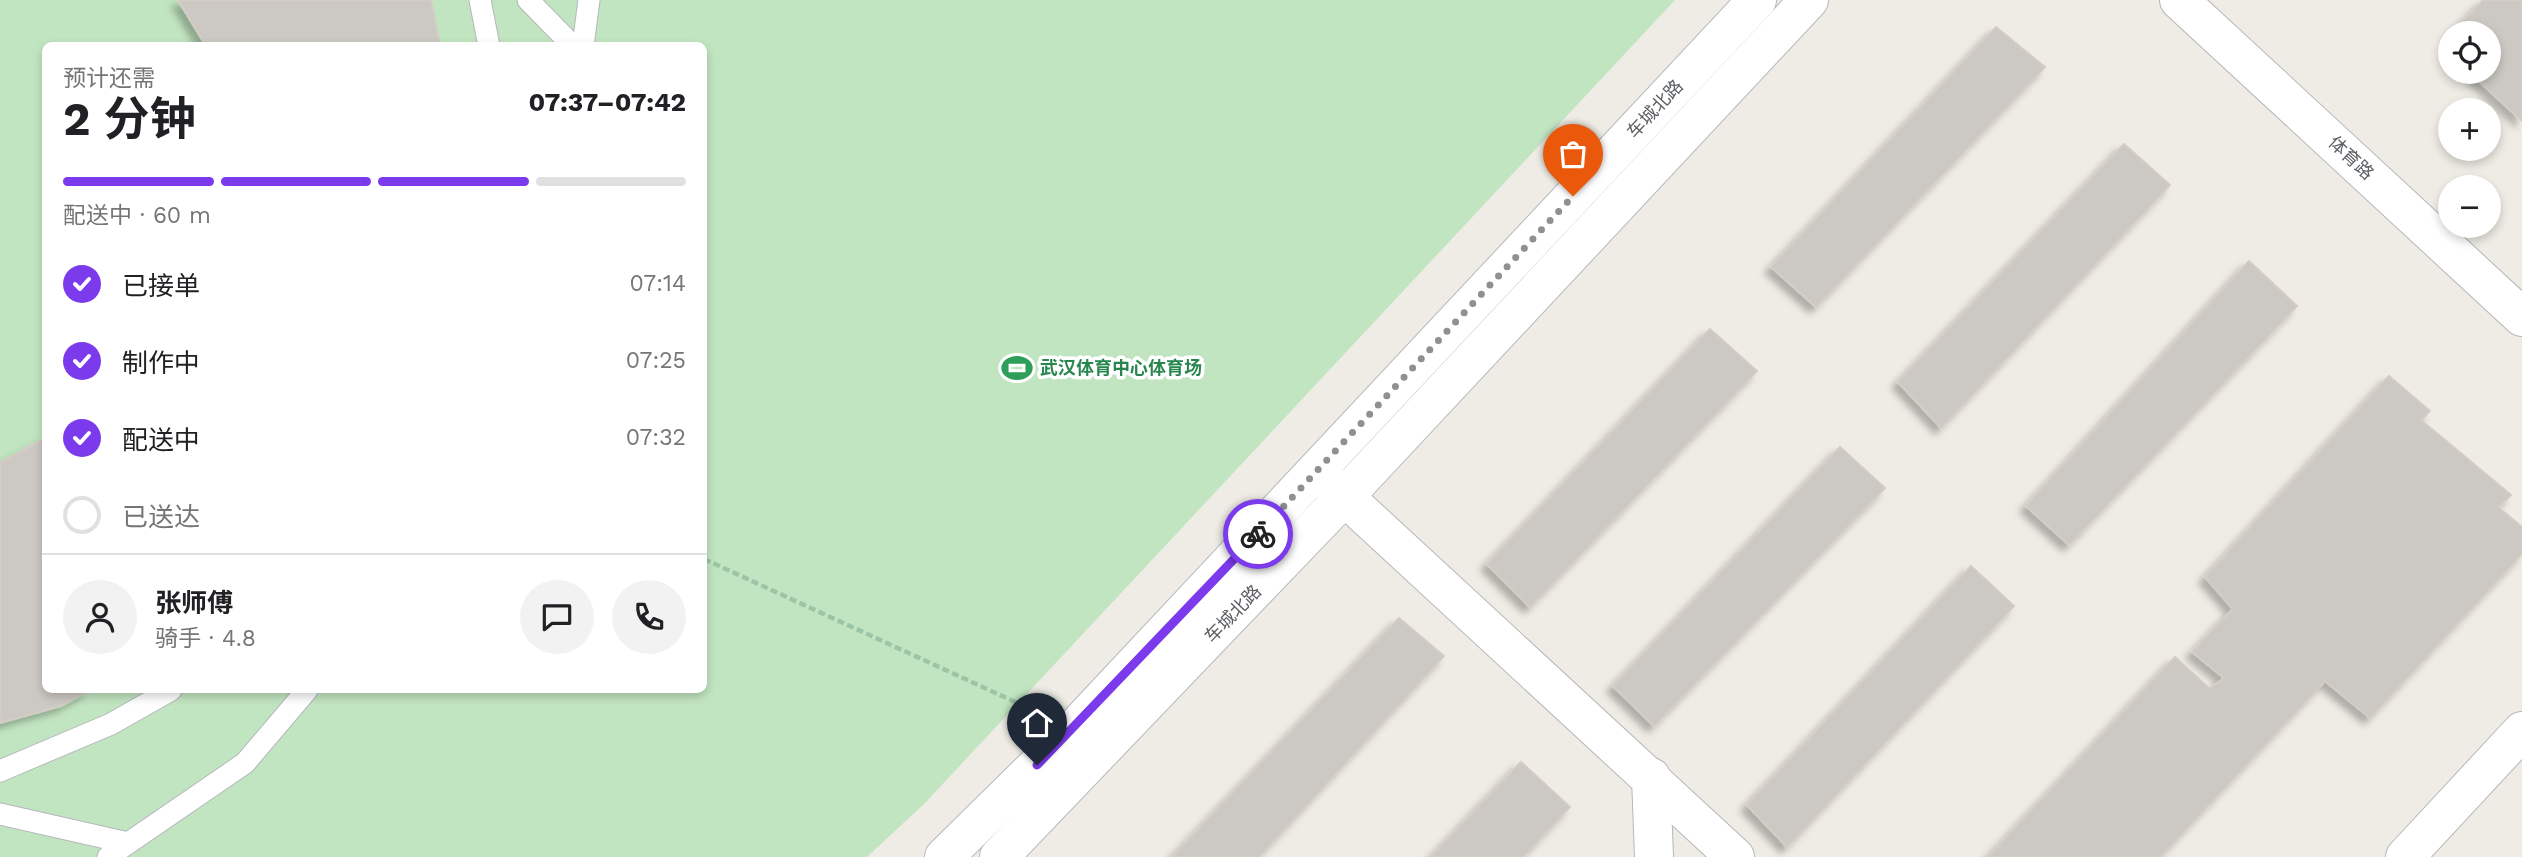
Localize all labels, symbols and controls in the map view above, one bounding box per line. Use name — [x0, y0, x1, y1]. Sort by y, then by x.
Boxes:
map controls — [2438, 21, 2501, 238]
button: locate — [2438, 21, 2501, 84]
text: 预计还需 — [63, 65, 155, 92]
street label: 车城北路 — [1622, 75, 1687, 142]
text: 07:37–07:42 — [529, 87, 686, 117]
text: 2 分钟 — [63, 92, 196, 146]
button: + — [2438, 98, 2501, 161]
pin — [1543, 124, 1603, 196]
street label: 体育路 — [2324, 132, 2378, 184]
icon: bag — [1554, 135, 1592, 173]
button: − — [2438, 175, 2501, 238]
text: 配送中 · 60 m — [63, 202, 211, 229]
icon: check — [63, 265, 101, 303]
text: 07:14 — [629, 270, 686, 297]
text: 已接单 — [122, 271, 200, 301]
icon: check — [63, 342, 101, 380]
text: 07:25 — [626, 347, 686, 374]
text: 制作中 — [122, 348, 200, 378]
sports icon: 武汉体育中心体育场 — [1000, 351, 1034, 385]
place label: 武汉体育中心体育场 — [1040, 357, 1202, 378]
icon: check — [63, 419, 101, 457]
text: 07:32 — [626, 424, 686, 451]
text: 配送中 — [122, 425, 200, 455]
courier — [1223, 499, 1293, 569]
text: 已送达 — [122, 502, 200, 532]
icon: bike — [1239, 515, 1277, 553]
button: person — [63, 580, 137, 654]
button: chat — [520, 580, 594, 654]
button: phone — [612, 580, 686, 654]
street label: 车城北路 — [1200, 580, 1265, 647]
text: 张师傅 — [155, 588, 233, 618]
text: 骑手 · 4.8 — [155, 625, 256, 652]
pin — [1007, 693, 1067, 765]
icon: home — [1018, 704, 1056, 742]

